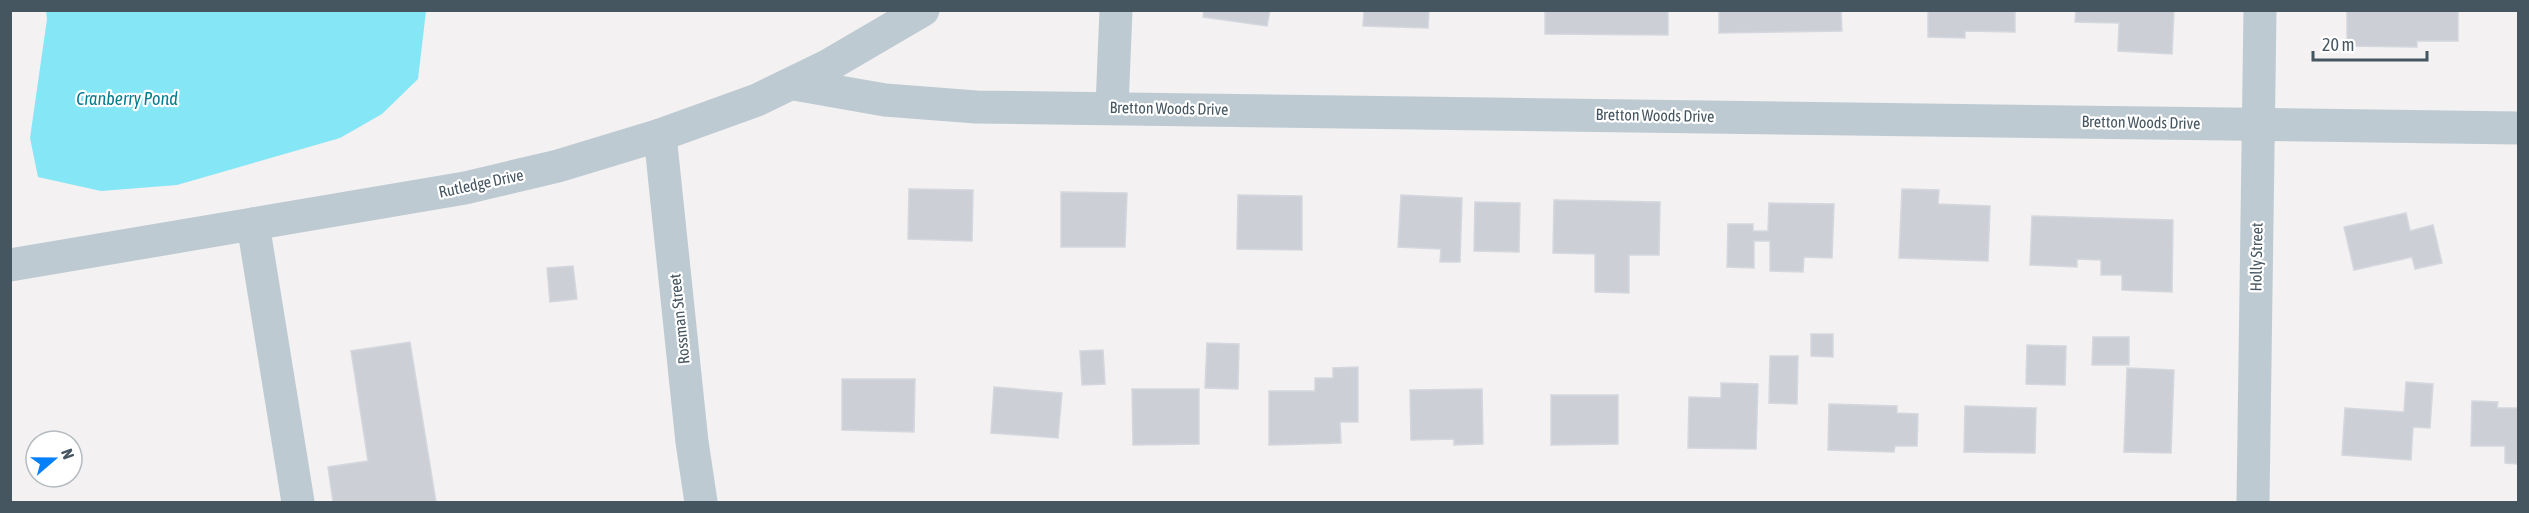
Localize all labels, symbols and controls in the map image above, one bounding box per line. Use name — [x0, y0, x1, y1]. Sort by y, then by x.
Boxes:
scale bar — [2313, 24, 2427, 62]
text: 20 m — [2322, 34, 2354, 55]
water label: Cranberry Pond — [76, 88, 178, 109]
street label: Bretton Woods Drive — [1109, 98, 1229, 118]
street label: Bretton Woods Drive — [1595, 105, 1715, 125]
street label: Bretton Woods Drive — [2081, 112, 2201, 132]
street label: Rutledge Drive — [437, 165, 525, 202]
street label: Holly Street — [2246, 222, 2267, 292]
street label: Rossman Street — [665, 273, 693, 365]
north arrow — [24, 429, 84, 489]
text: N — [58, 446, 78, 461]

